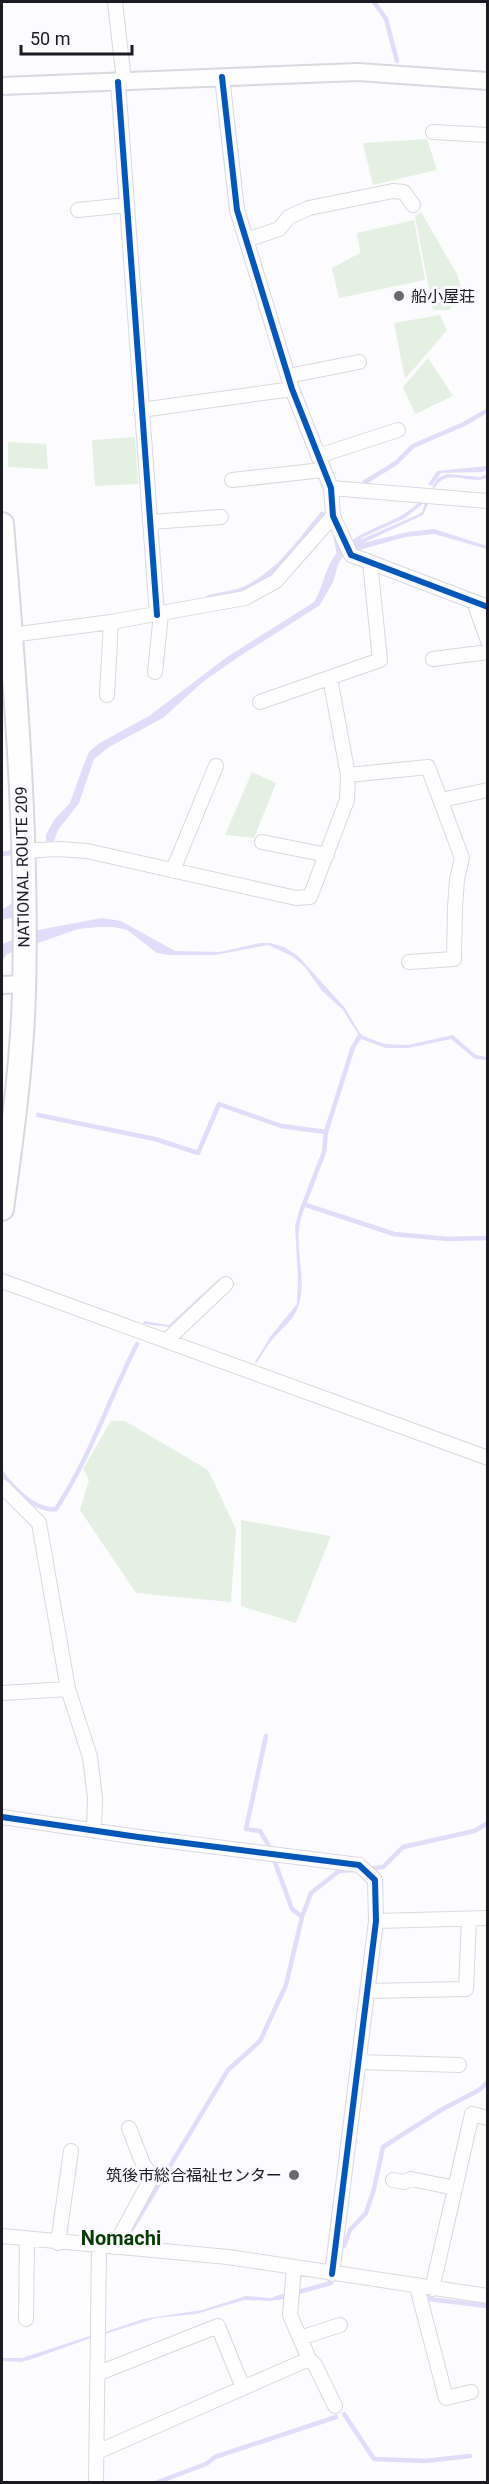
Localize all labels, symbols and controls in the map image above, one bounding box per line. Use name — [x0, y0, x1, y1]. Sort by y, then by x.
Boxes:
scale bar — [21, 18, 132, 56]
text: 50 m — [30, 28, 70, 49]
place label: 船小屋荘 — [411, 287, 475, 306]
marker: 船小屋荘 — [392, 289, 406, 303]
street label: NATIONAL ROUTE 209 — [12, 786, 33, 948]
place label: 筑後市総合福祉センター — [106, 2166, 282, 2185]
marker: 筑後市総合福祉センター — [287, 2168, 301, 2182]
district label: Nomachi — [81, 2226, 161, 2250]

